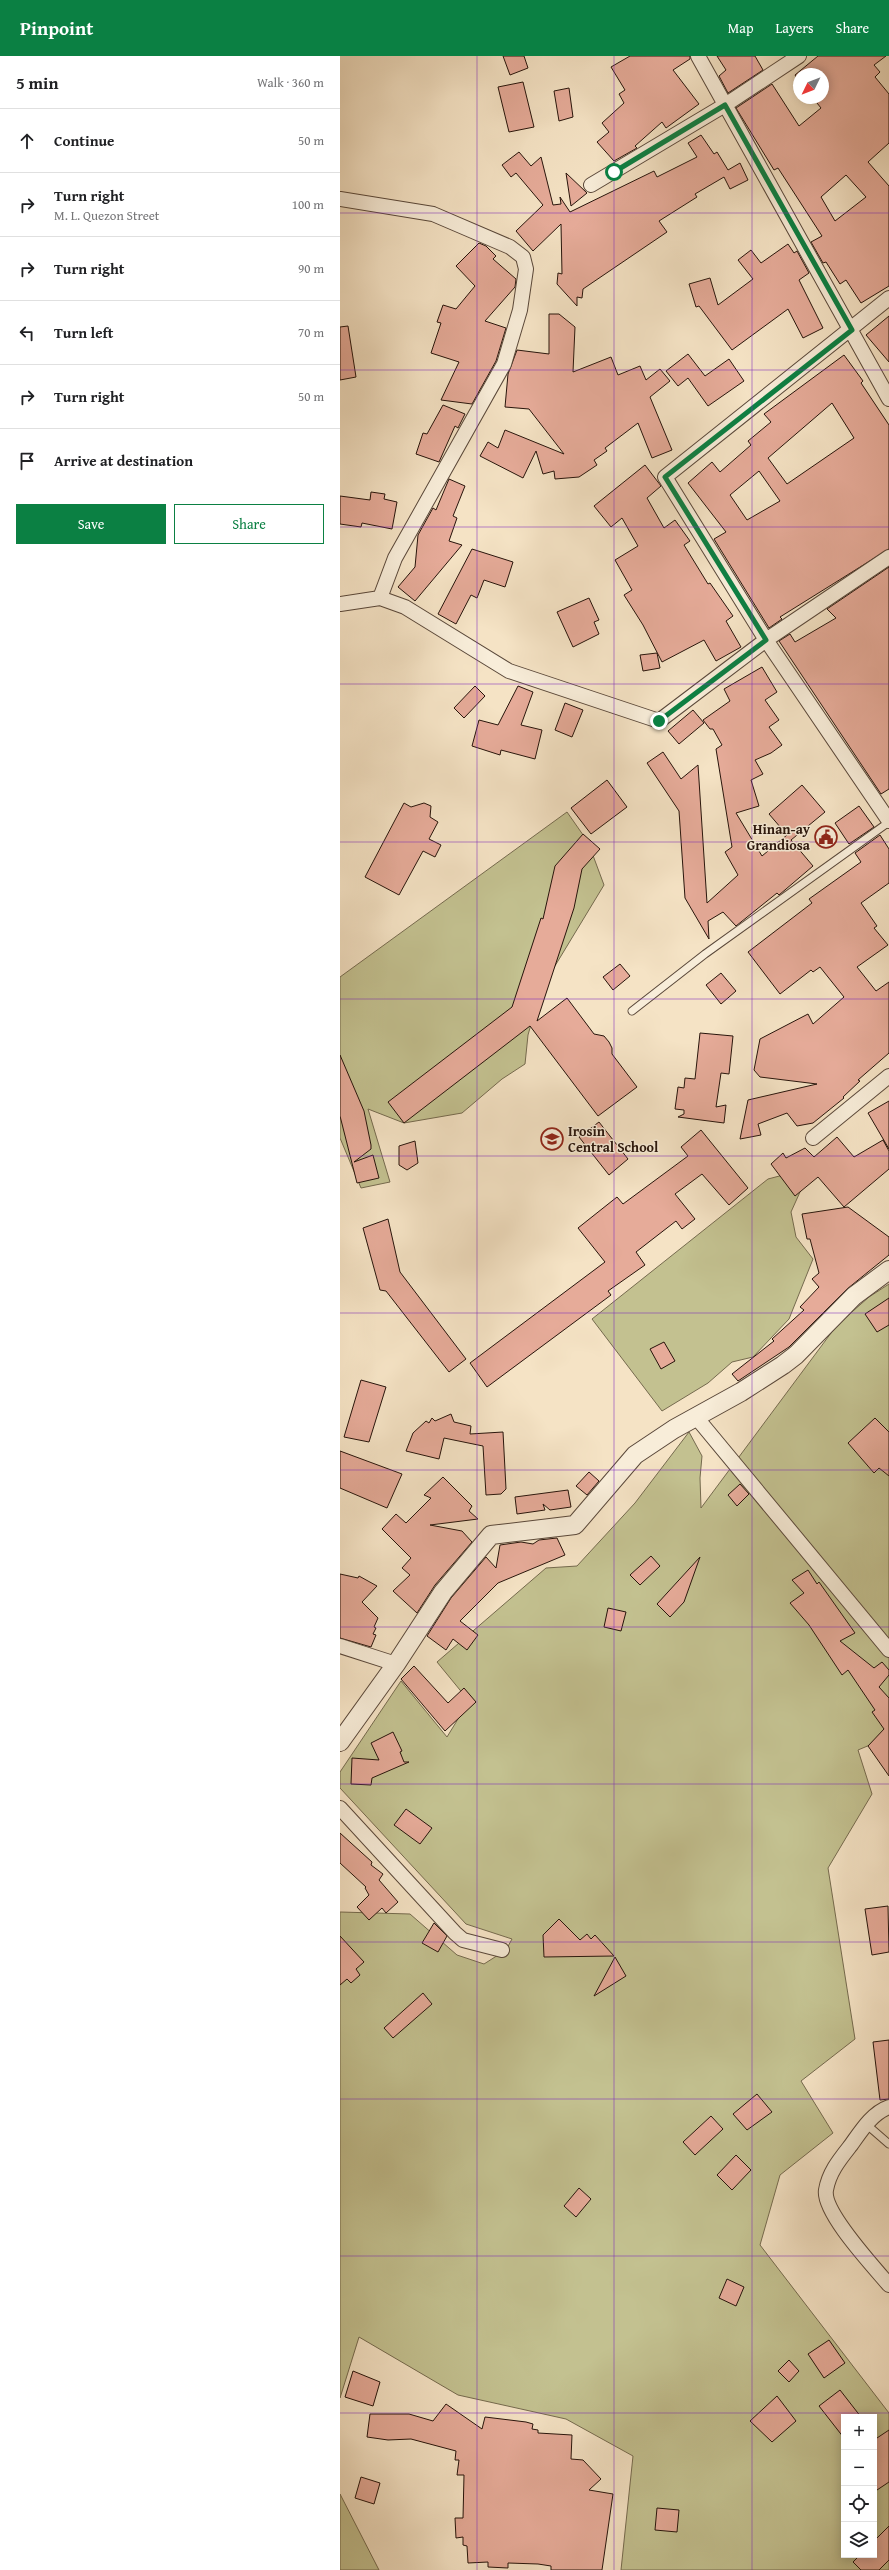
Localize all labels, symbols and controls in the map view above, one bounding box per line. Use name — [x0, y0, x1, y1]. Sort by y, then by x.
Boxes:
text: Pinpoint — [20, 14, 93, 42]
text: Map — [728, 18, 754, 38]
text: Layers — [776, 18, 814, 38]
text: Share — [836, 18, 869, 38]
north arrow — [793, 68, 829, 104]
text: 5 min — [16, 70, 58, 95]
text: Walk · 360 m — [257, 73, 324, 92]
icon: ahead — [16, 130, 38, 152]
text: Continue — [54, 130, 115, 151]
text: 50 m — [298, 131, 324, 150]
route start — [605, 163, 623, 181]
text: Turn right — [54, 185, 125, 206]
icon: right — [16, 194, 38, 216]
text: 100 m — [292, 195, 324, 214]
text: M. L. Quezon Street — [54, 206, 159, 225]
icon: right — [16, 258, 38, 280]
text: Turn right — [54, 258, 125, 279]
text: 90 m — [298, 259, 324, 278]
icon: left — [16, 322, 38, 344]
text: Turn left — [54, 322, 113, 343]
text: 70 m — [298, 323, 324, 342]
icon: right — [16, 386, 38, 408]
text: Turn right — [54, 386, 125, 407]
text: 50 m — [298, 387, 324, 406]
icon: arrive — [16, 450, 38, 472]
text: Arrive at destination — [54, 450, 193, 471]
button: Save — [16, 504, 166, 544]
button: Share — [174, 504, 324, 544]
route end — [650, 712, 668, 730]
place label: Hinan-ay Grandiosa — [747, 819, 811, 855]
public building icon: Hinan-ay Grandiosa — [813, 824, 839, 850]
place label: Irosin Central School — [568, 1121, 659, 1157]
school or university icon: Irosin Central School — [539, 1126, 565, 1152]
map controls — [841, 2414, 877, 2558]
button: + — [841, 2414, 877, 2450]
button: − — [841, 2450, 877, 2486]
button: locate — [841, 2486, 877, 2522]
button: layers — [841, 2522, 877, 2558]

